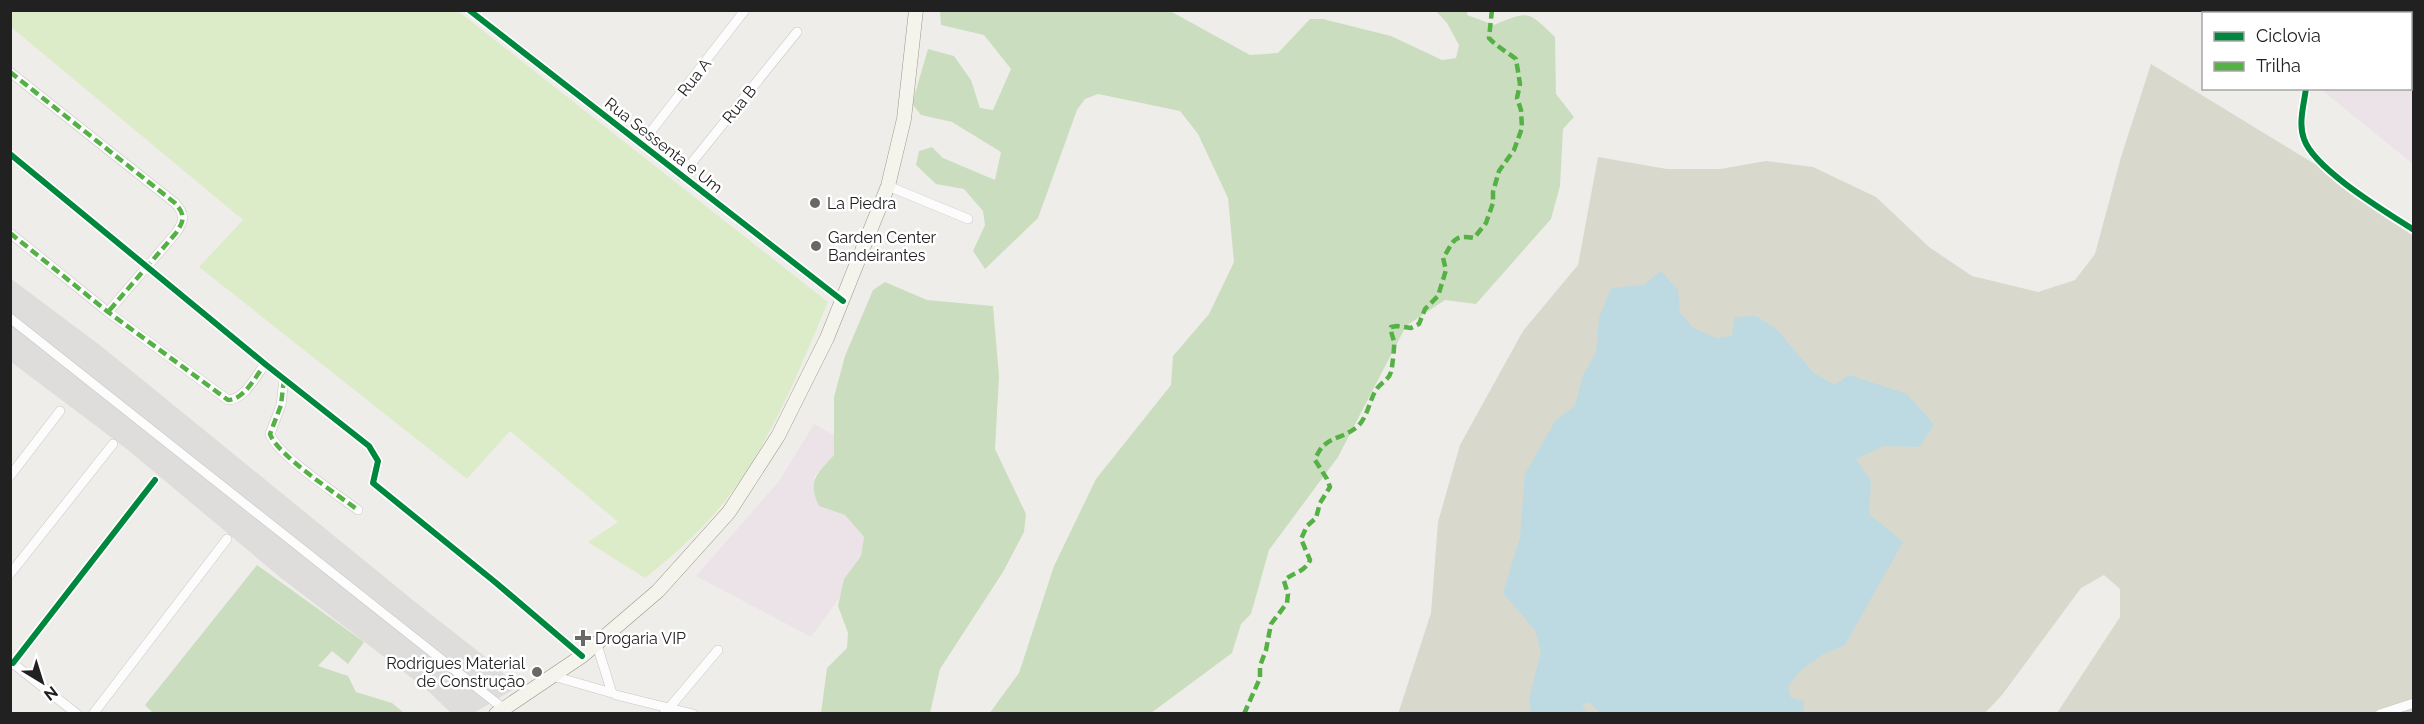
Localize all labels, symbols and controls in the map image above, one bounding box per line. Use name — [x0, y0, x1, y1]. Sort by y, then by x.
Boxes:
legend — [2202, 12, 2412, 90]
text: Ciclovia — [2256, 25, 2321, 46]
street label: Rua A — [674, 54, 715, 100]
text: Trilha — [2256, 55, 2301, 76]
street label: Rua B — [718, 82, 760, 127]
street label: Rua Sessenta e Um — [601, 94, 726, 197]
place label: La Piedra — [827, 194, 896, 213]
marker: La Piedra — [808, 196, 822, 210]
place label: Garden Center Bandeirantes — [828, 228, 937, 265]
marker: Garden Center Bandeirantes — [809, 239, 823, 253]
place label: Drogaria VIP — [595, 629, 686, 648]
marker: Drogaria VIP — [576, 631, 590, 645]
north arrow — [12, 652, 72, 712]
place label: Rodrigues Material de Construção — [386, 654, 526, 691]
marker: Rodrigues Material de Construção — [530, 665, 544, 679]
text: N — [40, 682, 62, 705]

